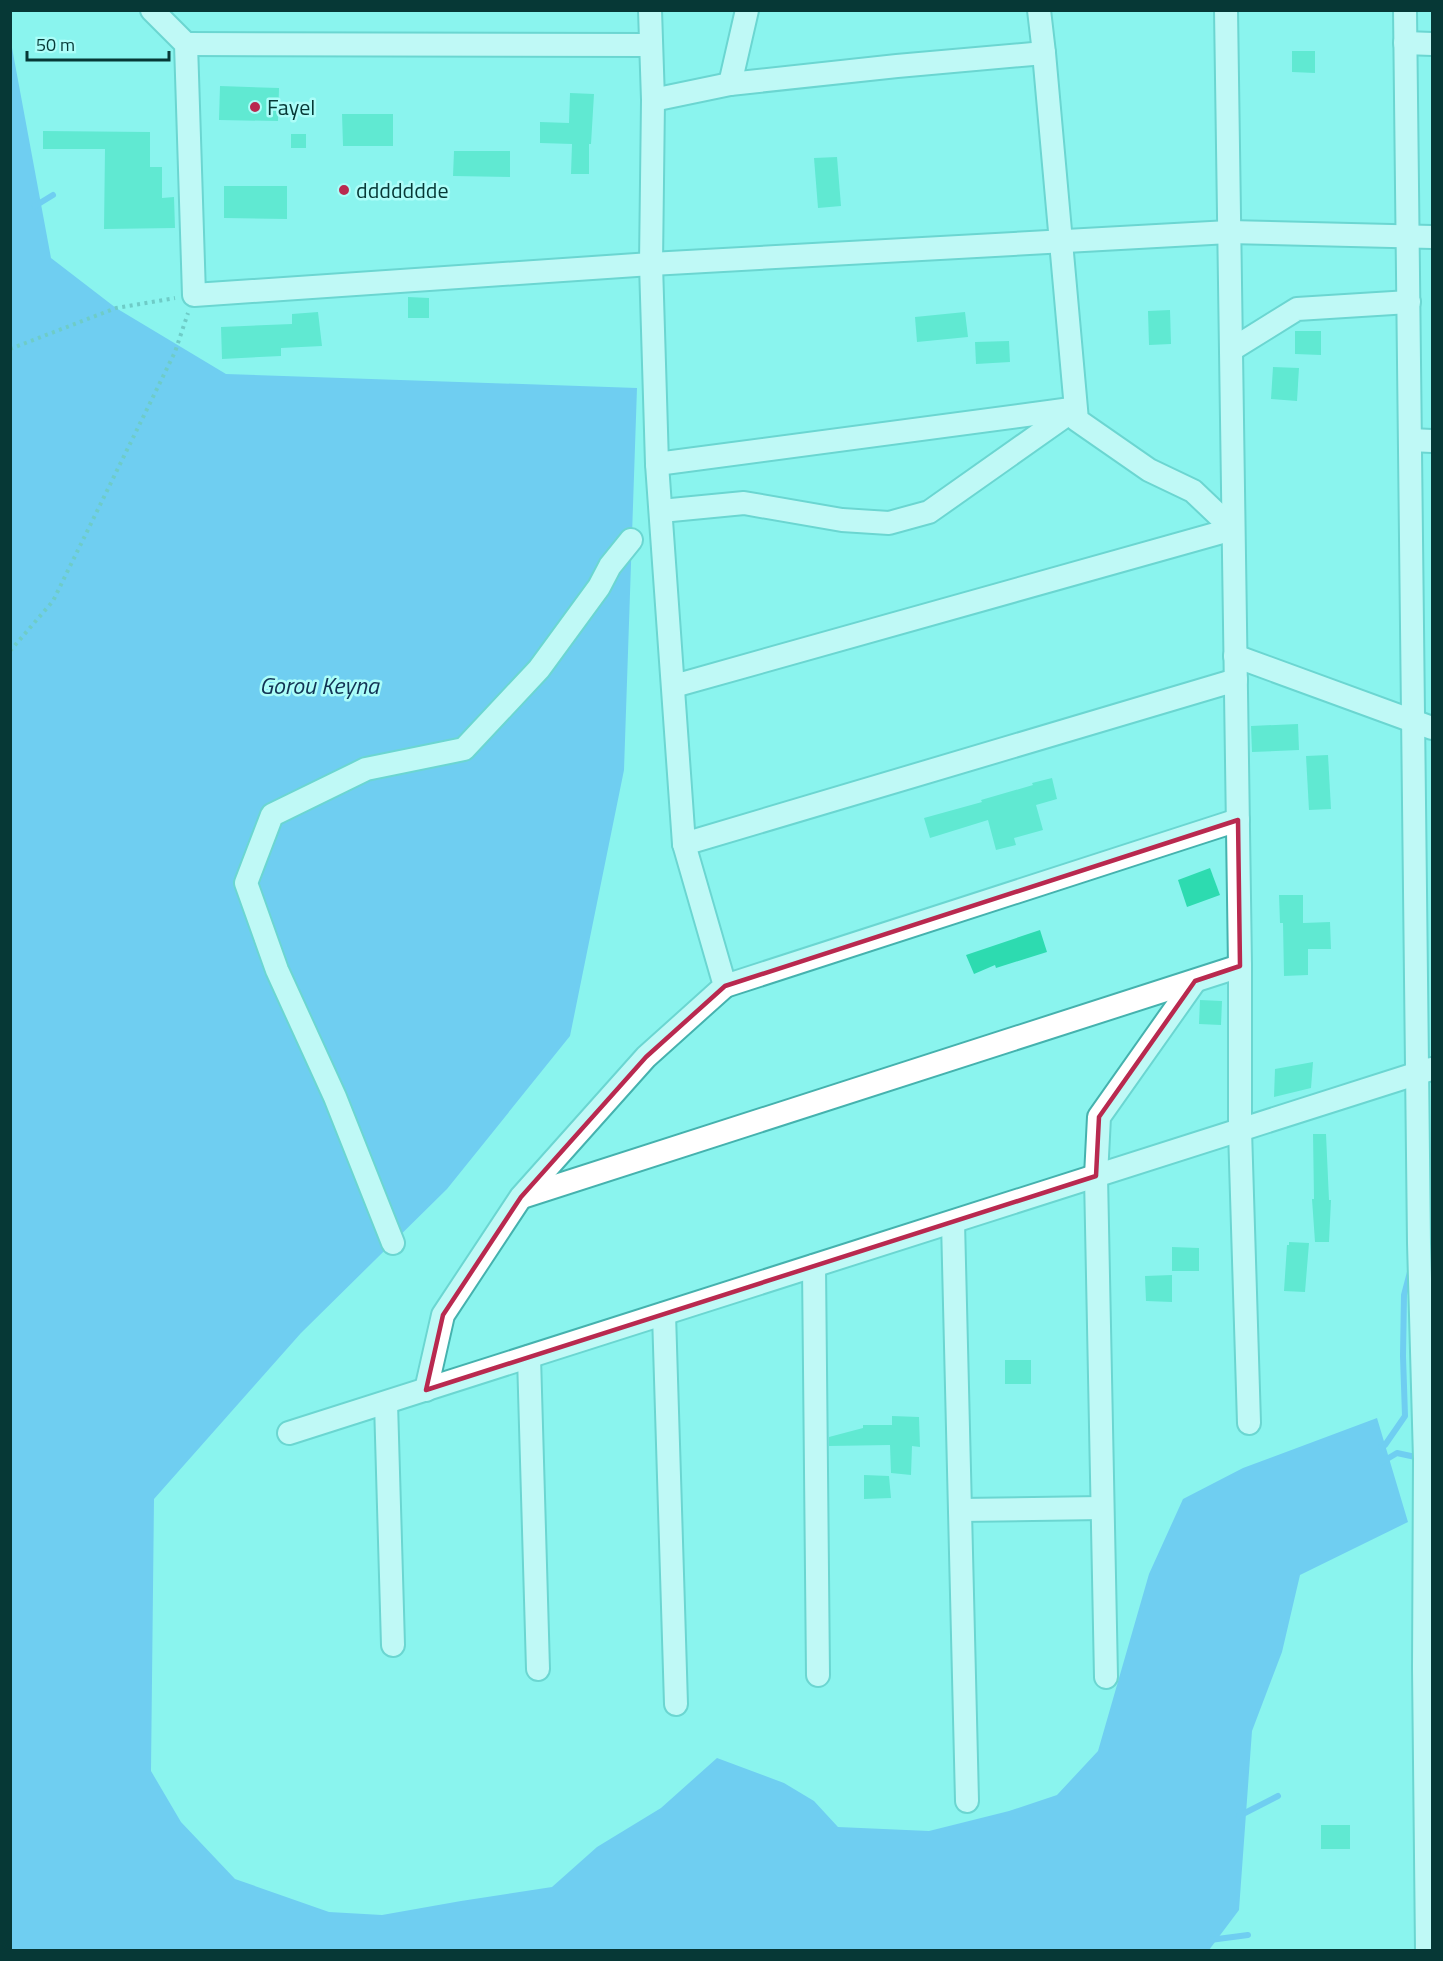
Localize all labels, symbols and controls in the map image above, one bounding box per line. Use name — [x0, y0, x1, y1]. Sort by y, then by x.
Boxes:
scale bar — [27, 24, 170, 62]
text: 50 m — [36, 31, 75, 58]
place label: Fayel — [267, 90, 315, 124]
marker: Fayel — [248, 100, 262, 114]
place label: ddddddde — [356, 173, 449, 207]
marker: ddddddde — [337, 183, 351, 197]
water label: Gorou Keyna — [259, 667, 381, 703]

